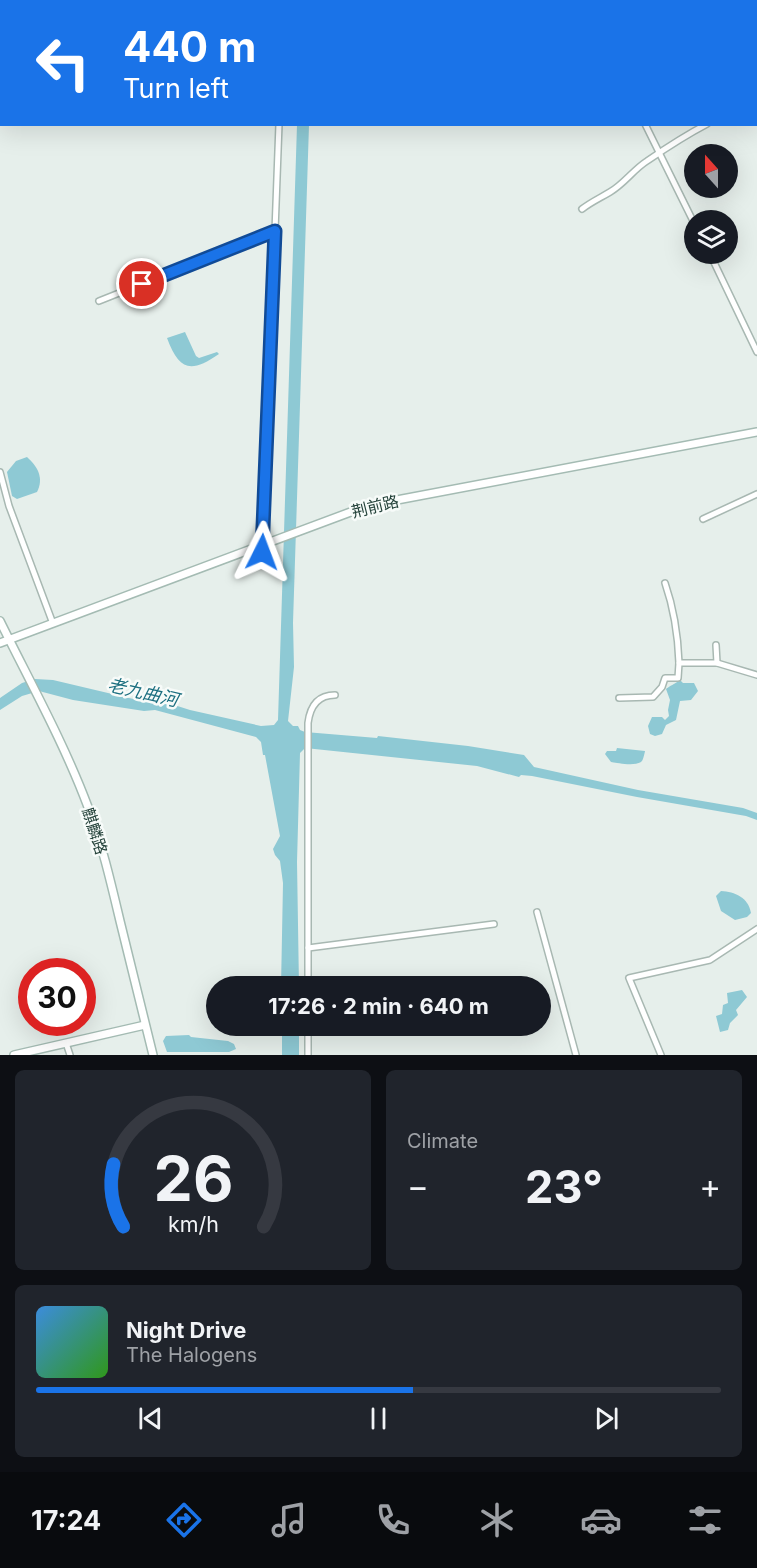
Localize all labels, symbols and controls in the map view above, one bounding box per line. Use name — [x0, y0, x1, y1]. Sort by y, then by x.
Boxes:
text: 440 m — [123, 21, 256, 72]
icon: left — [24, 24, 102, 102]
text: Turn left — [123, 72, 229, 105]
north arrow — [684, 144, 738, 198]
map controls — [684, 144, 738, 264]
button: layers — [684, 210, 738, 264]
pin — [116, 258, 167, 309]
icon: arrive — [125, 267, 158, 300]
street label: 荆前路 — [349, 490, 401, 522]
position arrow — [230, 520, 294, 584]
water label: 老九曲河 — [106, 674, 183, 711]
street label: 麒麟路 — [78, 805, 112, 857]
speed limit sign: 30 — [18, 958, 96, 1036]
text: 17:26 · 2 min · 640 m — [268, 993, 489, 1019]
text: Climate — [407, 1129, 478, 1153]
text: 26 — [153, 1141, 233, 1216]
text: 23° — [525, 1159, 603, 1214]
text: − — [407, 1166, 429, 1206]
text: + — [699, 1166, 721, 1206]
text: km/h — [168, 1211, 218, 1237]
text: Night Drive — [126, 1317, 246, 1343]
text: The Halogens — [126, 1343, 257, 1367]
icon: previous — [134, 1402, 167, 1435]
icon: pause — [362, 1402, 395, 1435]
icon: next — [590, 1402, 623, 1435]
icon: directions — [163, 1499, 205, 1541]
icon: music — [268, 1499, 310, 1541]
icon: phone — [372, 1499, 414, 1541]
icon: climate — [476, 1499, 518, 1541]
icon: car — [580, 1499, 622, 1541]
icon: filters — [684, 1499, 726, 1541]
text: 17:24 — [31, 1504, 101, 1537]

